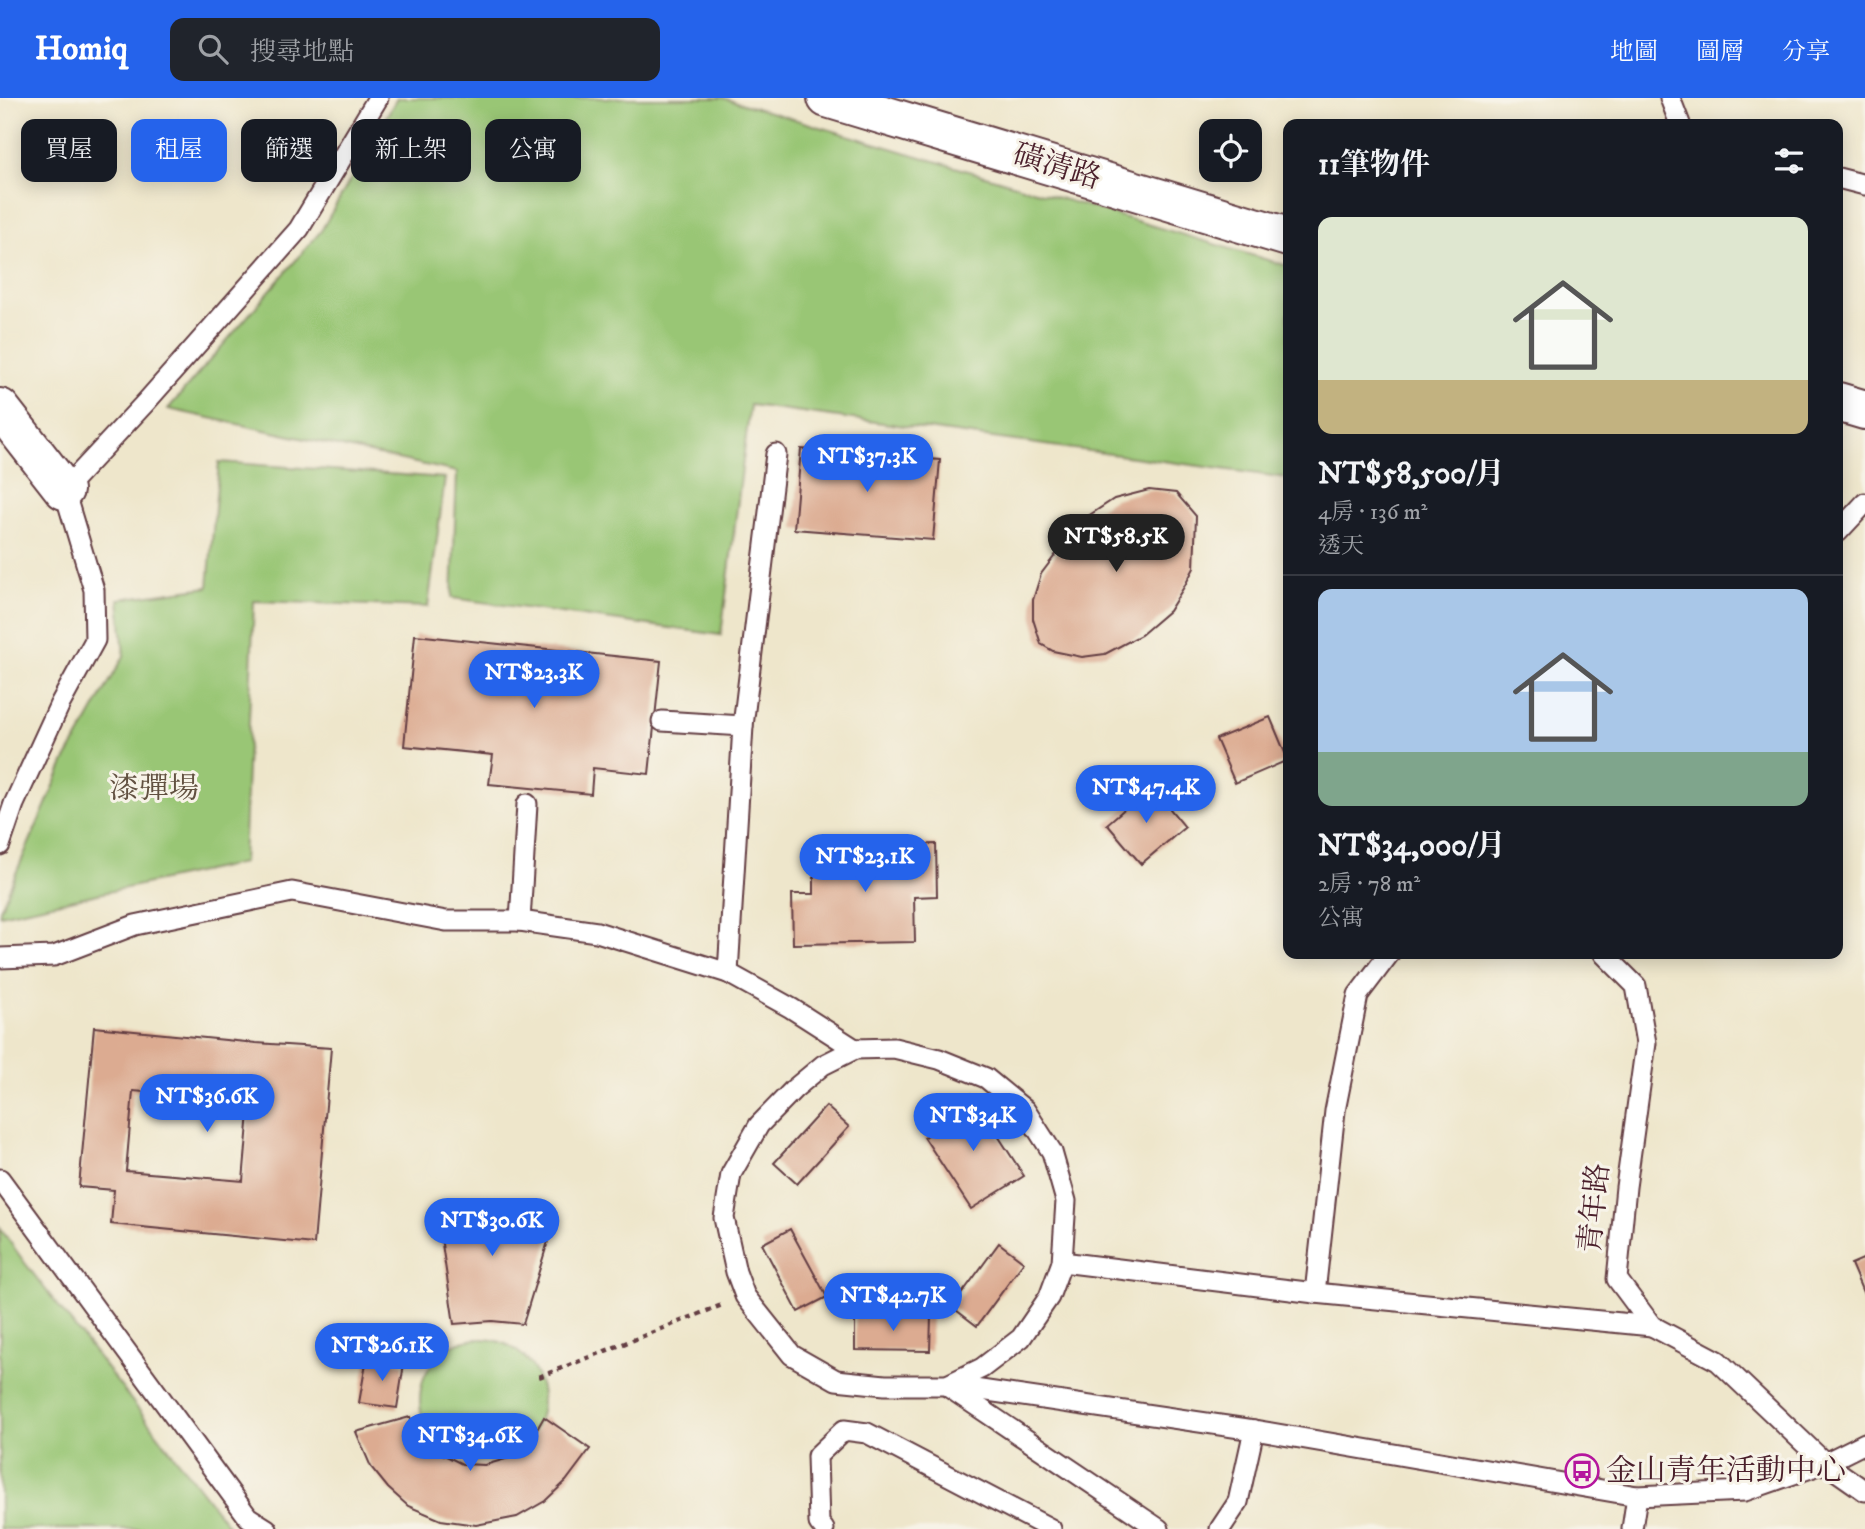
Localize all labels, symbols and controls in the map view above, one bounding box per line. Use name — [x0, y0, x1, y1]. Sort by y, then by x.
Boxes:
search box — [170, 18, 660, 81]
text: Homiq — [35, 29, 128, 70]
icon: search — [194, 30, 232, 68]
text: 搜尋地點 — [250, 36, 354, 69]
text: 地圖 — [1610, 37, 1658, 67]
text: 圖層 — [1696, 37, 1744, 67]
text: 分享 — [1782, 37, 1830, 67]
chip: 買屋 — [21, 119, 117, 182]
chip: 租屋 — [131, 119, 227, 182]
chip: 篩選 — [241, 119, 337, 182]
chip: 新上架 — [351, 119, 471, 182]
chip: 公寓 — [485, 119, 581, 182]
map controls — [1199, 119, 1262, 182]
button: locate — [1199, 119, 1262, 182]
street label: 磺清路 — [1009, 136, 1105, 198]
icon: filters — [1770, 142, 1808, 180]
text: 11筆物件 — [1318, 147, 1430, 184]
icon: home — [1500, 262, 1626, 388]
pin: NT$37.3K — [795, 434, 939, 494]
text: NT$37.3K — [817, 442, 917, 471]
text: NT$58,500/月 — [1318, 456, 1505, 493]
text: 4房 · 136 m² — [1318, 498, 1428, 527]
pin: NT$58.5K — [1044, 514, 1188, 574]
text: NT$58.5K — [1064, 522, 1168, 551]
text: 透天 — [1318, 532, 1364, 561]
icon: home — [1500, 634, 1626, 760]
pin: NT$23.3K — [462, 650, 606, 710]
text: NT$23.3K — [485, 658, 583, 687]
pin: NT$47.4K — [1074, 766, 1218, 825]
park label: 漆彈場 — [109, 771, 199, 808]
text: NT$47.4K — [1092, 773, 1200, 802]
text: NT$34,000/月 — [1318, 828, 1506, 865]
pin: NT$23.1K — [793, 834, 937, 894]
text: NT$23.1K — [816, 842, 914, 871]
text: 2房 · 78 m² — [1318, 870, 1420, 899]
text: 公寓 — [1318, 904, 1364, 933]
pin: NT$36.6K — [135, 1074, 279, 1134]
text: NT$36.6K — [156, 1082, 258, 1111]
pin: NT$34K — [916, 1094, 1030, 1153]
text: NT$34K — [930, 1101, 1016, 1130]
street label: 青年路 — [1572, 1161, 1618, 1255]
pin: NT$30.6K — [420, 1198, 564, 1258]
text: NT$30.6K — [440, 1206, 544, 1235]
pin: NT$42.7K — [821, 1274, 965, 1333]
text: NT$42.7K — [840, 1281, 946, 1310]
pin: NT$26.1K — [310, 1324, 454, 1383]
text: NT$26.1K — [331, 1331, 433, 1360]
pin: NT$34.6K — [398, 1414, 542, 1473]
text: NT$34.6K — [418, 1421, 522, 1450]
bus stop icon: 金山青年活動中心 — [1563, 1452, 1601, 1490]
place label: 金山青年活動中心 — [1606, 1453, 1846, 1490]

